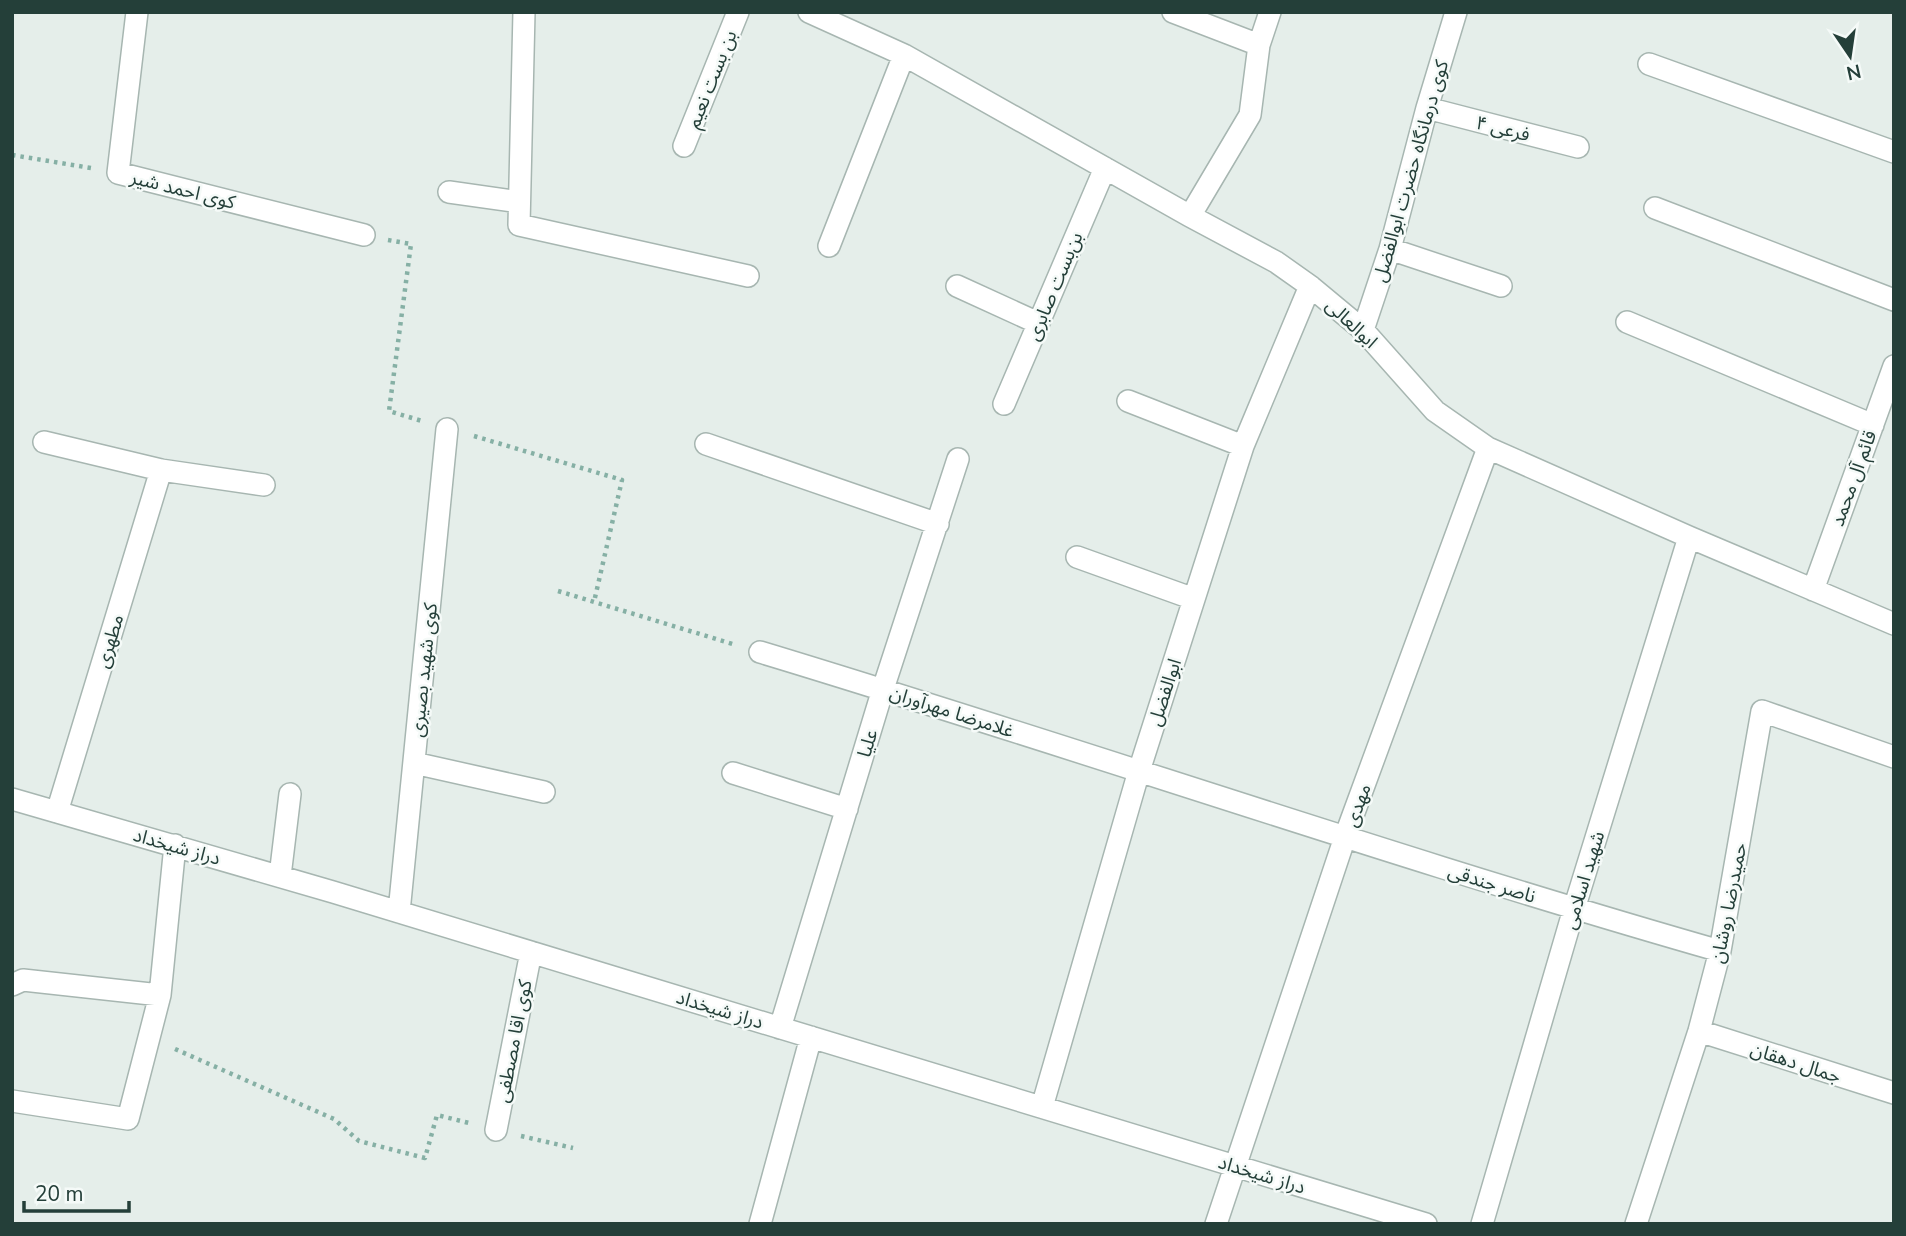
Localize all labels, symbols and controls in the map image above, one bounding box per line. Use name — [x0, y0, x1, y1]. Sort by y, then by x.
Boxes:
north arrow — [1815, 21, 1885, 91]
street label: بن بست نعیم — [680, 26, 744, 133]
street label: کوی درمانگاه حضرت ابوالفضل — [1367, 56, 1455, 285]
text: N — [1844, 57, 1863, 86]
street label: فرعی ۴ — [1473, 110, 1533, 148]
street label: کوی احمد شیر — [127, 164, 239, 216]
street label: بن‌بست صابری — [1020, 228, 1089, 345]
street label: ابوالعالی — [1320, 293, 1383, 355]
street label: قائم آل محمد — [1825, 427, 1884, 530]
street label: کوی شهید بصیری — [404, 600, 444, 739]
street label: مطهری — [89, 611, 130, 671]
street label: ابوالفضل — [1142, 655, 1188, 729]
street label: غلامرضا مهرآوران — [886, 680, 1017, 744]
street label: علیا — [851, 726, 884, 760]
street label: مهدی — [1338, 780, 1378, 831]
street label: دراز شیخداد — [130, 822, 223, 872]
street label: شهید اسلامی — [1557, 828, 1611, 933]
street label: حمیدرضا روشان — [1705, 841, 1753, 966]
street label: ناصر جندقی — [1445, 858, 1539, 910]
street label: کوی اقا مصطفی — [489, 976, 539, 1105]
street label: دراز شیخداد — [673, 984, 766, 1036]
street label: جمال دهقان — [1747, 1036, 1844, 1090]
street label: دراز شیخداد — [1215, 1149, 1308, 1201]
scale bar — [24, 1170, 130, 1214]
text: 20 m — [35, 1180, 84, 1208]

